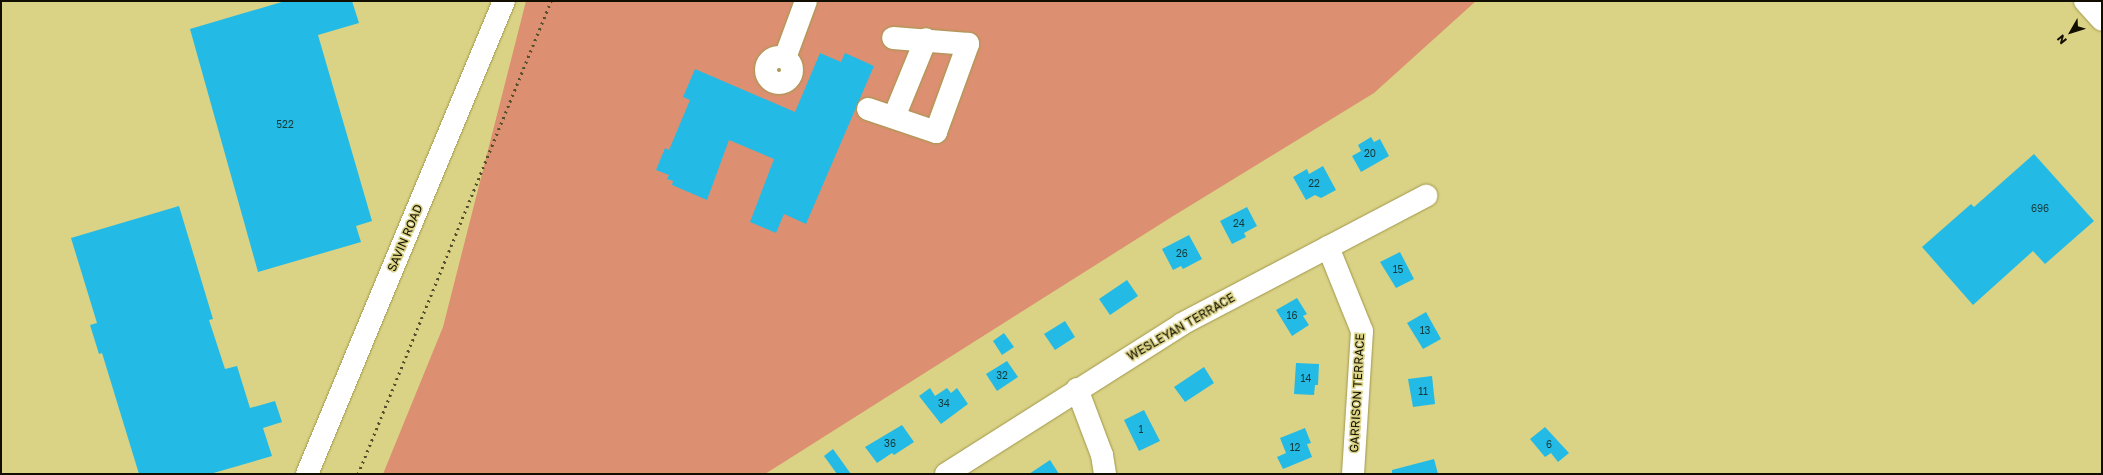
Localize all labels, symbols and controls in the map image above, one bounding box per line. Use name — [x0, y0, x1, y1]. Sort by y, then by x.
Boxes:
north arrow — [2051, 12, 2091, 52]
text: N — [2054, 33, 2069, 47]
house number: 522 — [276, 119, 294, 131]
house number: 20 — [1364, 148, 1376, 160]
house number: 22 — [1308, 178, 1320, 190]
street label: SAVIN ROAD — [384, 202, 426, 274]
house number: 696 — [2031, 203, 2049, 215]
house number: 24 — [1233, 218, 1245, 230]
house number: 26 — [1176, 248, 1188, 260]
house number: 15 — [1393, 264, 1403, 276]
street label: WESLEYAN TERRACE — [1125, 290, 1237, 364]
house number: 16 — [1287, 310, 1297, 322]
house number: 13 — [1420, 325, 1430, 337]
street label: GARRISON TERRACE — [1347, 333, 1367, 453]
house number: 32 — [996, 370, 1008, 382]
house number: 14 — [1301, 373, 1311, 385]
house number: 11 — [1418, 386, 1428, 398]
house number: 34 — [938, 398, 950, 410]
house number: 1 — [1139, 424, 1143, 436]
house number: 36 — [884, 438, 896, 450]
house number: 6 — [1546, 439, 1552, 451]
house number: 12 — [1290, 442, 1300, 454]

